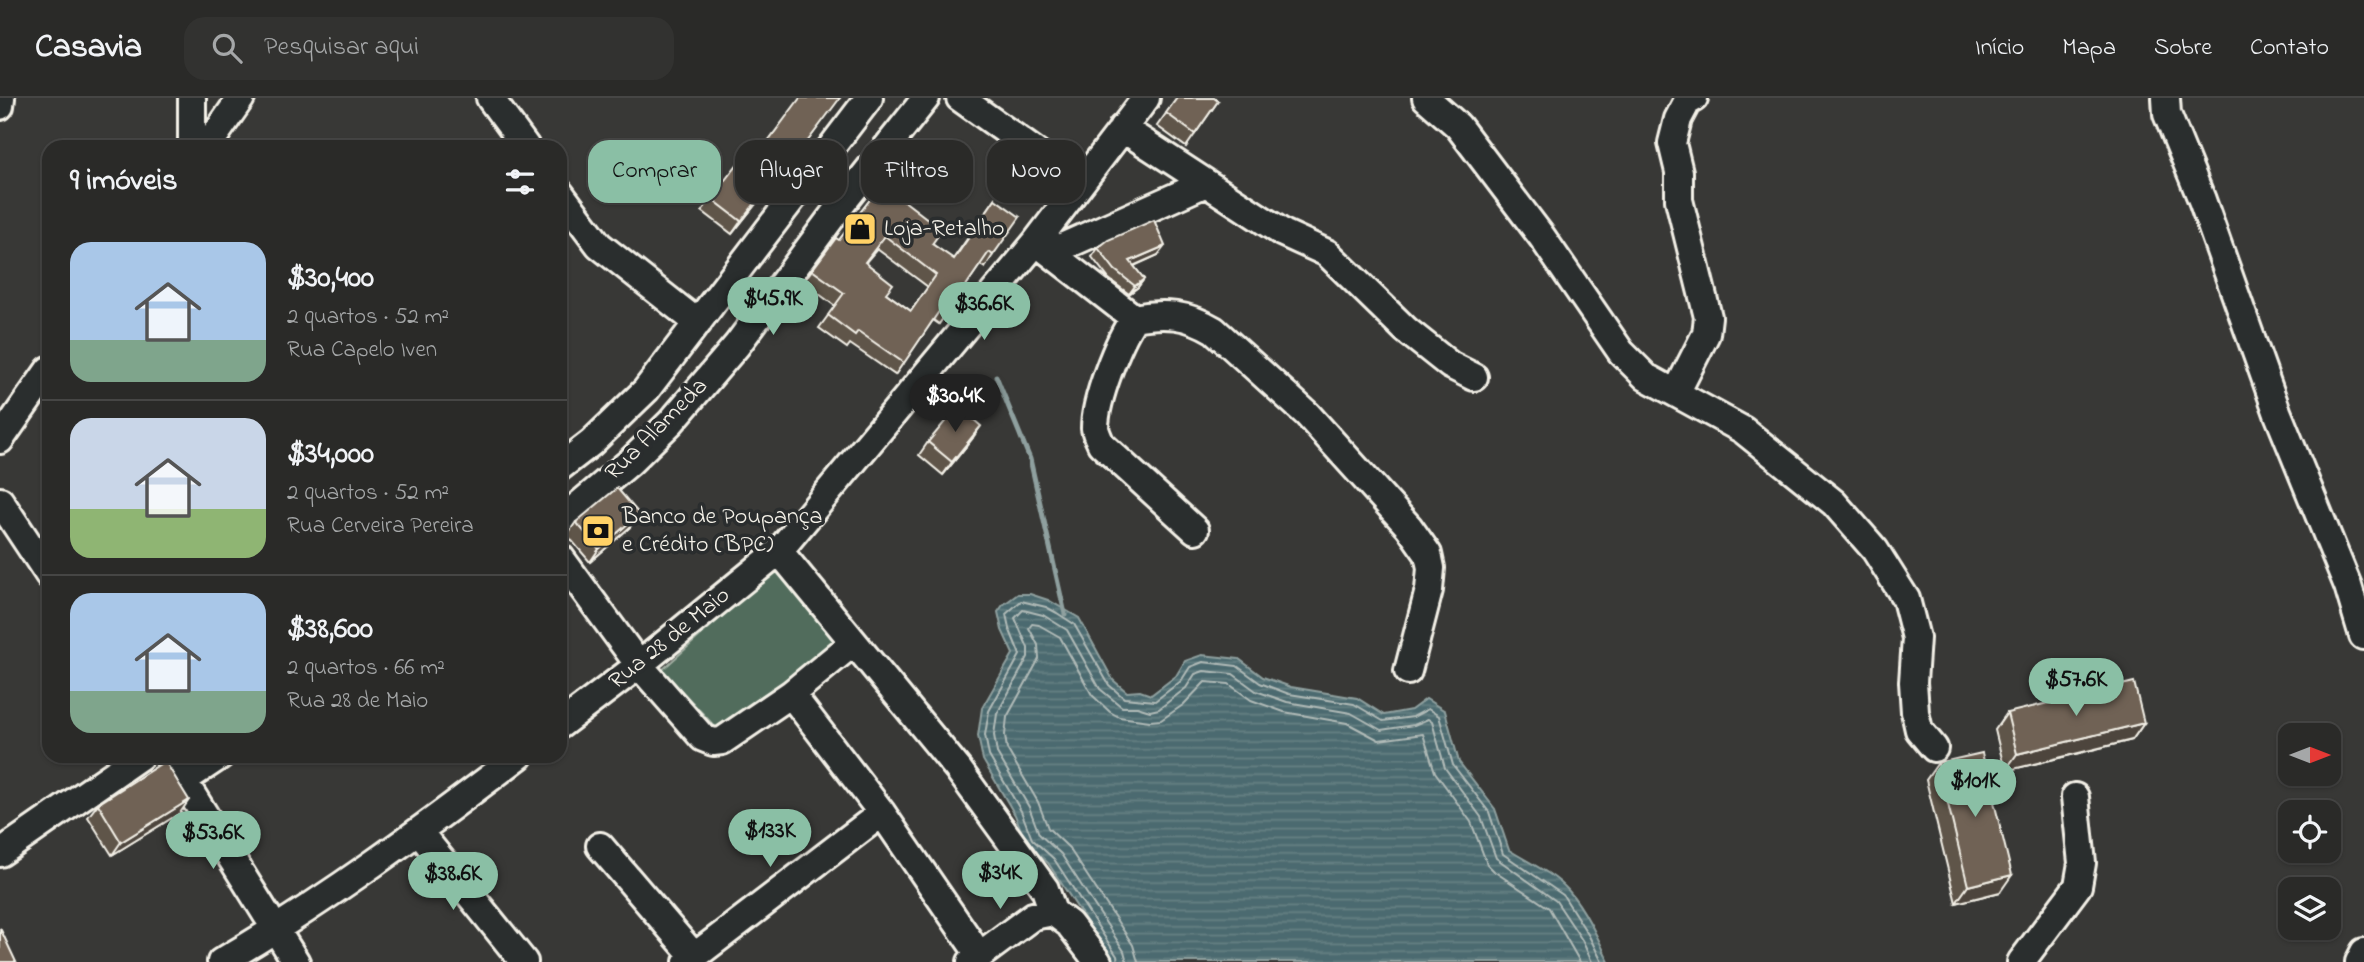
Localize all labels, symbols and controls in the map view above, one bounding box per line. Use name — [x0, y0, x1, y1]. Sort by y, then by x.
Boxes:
search box — [184, 17, 674, 80]
text: Casavia — [35, 24, 142, 72]
icon: search — [208, 29, 246, 67]
text: Pesquisar aqui — [264, 29, 419, 67]
text: Início — [1975, 31, 2024, 66]
text: Mapa — [2062, 31, 2116, 66]
text: Sobre — [2154, 31, 2212, 66]
text: Contato — [2250, 31, 2329, 66]
chip: Comprar — [588, 140, 721, 203]
chip: Alugar — [735, 140, 847, 203]
chip: Filtros — [861, 140, 973, 203]
chip: Novo — [987, 140, 1085, 203]
text: 9 imóveis — [70, 160, 177, 204]
icon: filters — [501, 163, 539, 201]
shop icon: Loja-Retalho — [841, 210, 879, 248]
place label: Loja-Retalho — [884, 212, 1005, 247]
text: $30,400 — [287, 257, 374, 301]
icon: home — [126, 270, 210, 354]
pin: $45.9K — [716, 278, 830, 337]
pin: $36.6K — [927, 282, 1041, 342]
text: $45.9K — [743, 283, 803, 316]
text: $36.6K — [954, 288, 1014, 321]
text: 2 quartos · 52 m² — [287, 301, 449, 334]
text: Rua Capelo Iven — [287, 334, 437, 367]
street label: Rua Alameda — [597, 370, 717, 490]
pin: $30.4K — [898, 374, 1012, 434]
text: $30.4K — [926, 380, 984, 413]
text: $34,000 — [287, 433, 374, 477]
icon: home — [126, 446, 210, 530]
text: 2 quartos · 52 m² — [287, 477, 449, 510]
place label: Banco de Poupança e Crédito (BPC) — [621, 500, 822, 563]
text: Rua Cerveira Pereira — [287, 510, 474, 543]
bank icon: Banco de Poupança e Crédito (BPC) — [579, 512, 617, 550]
street label: Rua 28 de Maio — [602, 579, 738, 699]
text: $38,600 — [287, 608, 373, 652]
icon: home — [126, 621, 210, 705]
text: 2 quartos · 66 m² — [287, 652, 445, 685]
pin: $57.6K — [2019, 658, 2133, 718]
text: $57.6K — [2045, 664, 2107, 697]
text: Rua 28 de Maio — [287, 685, 428, 718]
north arrow — [2278, 723, 2342, 786]
map controls — [2278, 723, 2341, 940]
pin: $101K — [1926, 760, 2024, 819]
text: $101K — [1950, 765, 2000, 798]
button: locate — [2278, 800, 2341, 863]
pin: $133K — [721, 810, 819, 869]
pin: $53.6K — [156, 812, 270, 871]
text: $133K — [744, 815, 796, 848]
text: $53.6K — [182, 817, 244, 850]
pin: $38.6K — [396, 852, 510, 912]
pin: $34K — [959, 852, 1041, 911]
text: $34K — [978, 857, 1022, 890]
text: $38.6K — [424, 858, 482, 891]
button: layers — [2278, 877, 2341, 940]

